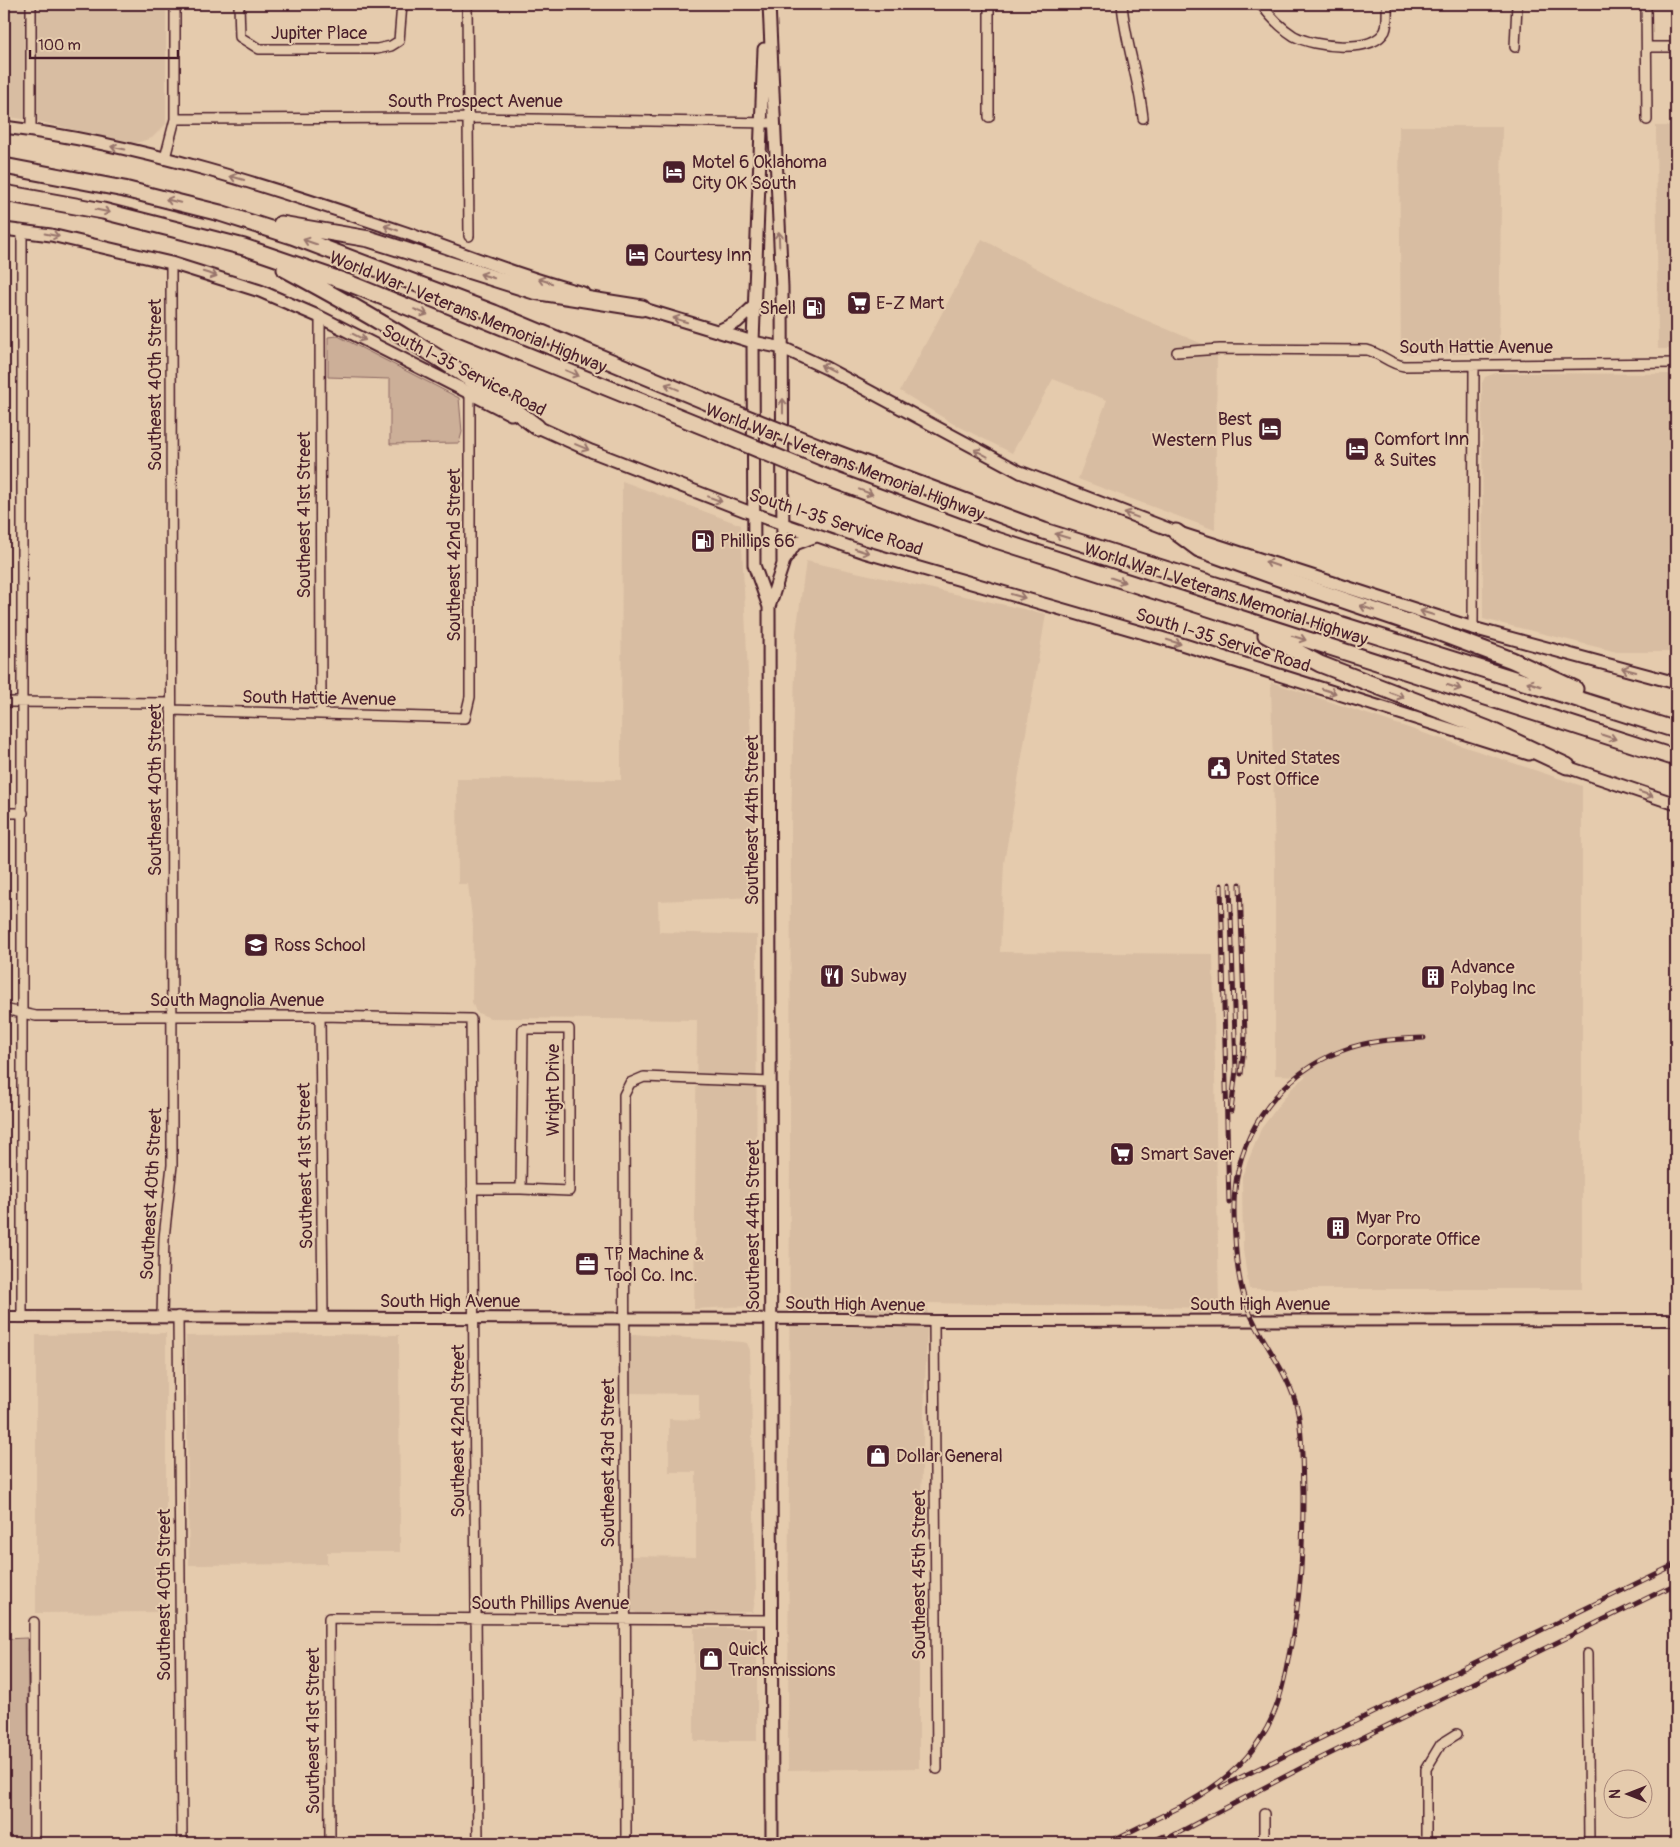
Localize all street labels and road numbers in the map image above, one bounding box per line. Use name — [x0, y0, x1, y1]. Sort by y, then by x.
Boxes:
street label: Jupiter Place — [271, 22, 367, 45]
street label: South Prospect Avenue — [387, 90, 563, 113]
street label: World War I Veterans Memorial Highway — [326, 246, 610, 379]
street label: Southeast 40th Street — [144, 298, 167, 471]
street label: South I-35 Service Road — [378, 319, 550, 422]
street label: South Hattie Avenue — [1399, 336, 1553, 359]
street label: World War I Veterans Memorial Highway — [702, 398, 988, 527]
street label: Southeast 41st Street — [293, 431, 316, 598]
street label: Southeast 42nd Street — [443, 467, 466, 642]
street label: South I-35 Service Road — [746, 483, 926, 561]
street label: World War I Veterans Memorial Highway — [1081, 538, 1371, 651]
street label: South I-35 Service Road — [1133, 603, 1313, 678]
street label: South Hattie Avenue — [242, 686, 396, 711]
street label: Southeast 40th Street — [144, 703, 167, 876]
street label: Southeast 44th Street — [741, 734, 764, 905]
street label: South Magnolia Avenue — [150, 989, 324, 1012]
street label: Wright Drive — [542, 1044, 565, 1136]
street label: Southeast 41st Street — [293, 1082, 318, 1250]
street label: Southeast 40th Street — [136, 1107, 168, 1281]
street label: Southeast 44th Street — [742, 1139, 765, 1310]
street label: South High Avenue — [380, 1290, 520, 1313]
street label: South High Avenue — [785, 1292, 925, 1317]
street label: South High Avenue — [1190, 1293, 1330, 1316]
street label: Southeast 42nd Street — [447, 1343, 470, 1518]
street label: Southeast 43rd Street — [597, 1378, 620, 1548]
street label: Southeast 45th Street — [908, 1489, 931, 1660]
street label: Southeast 40th Street — [153, 1508, 176, 1681]
street label: South Phillips Avenue — [471, 1592, 629, 1615]
street label: Southeast 41st Street — [302, 1647, 325, 1814]

